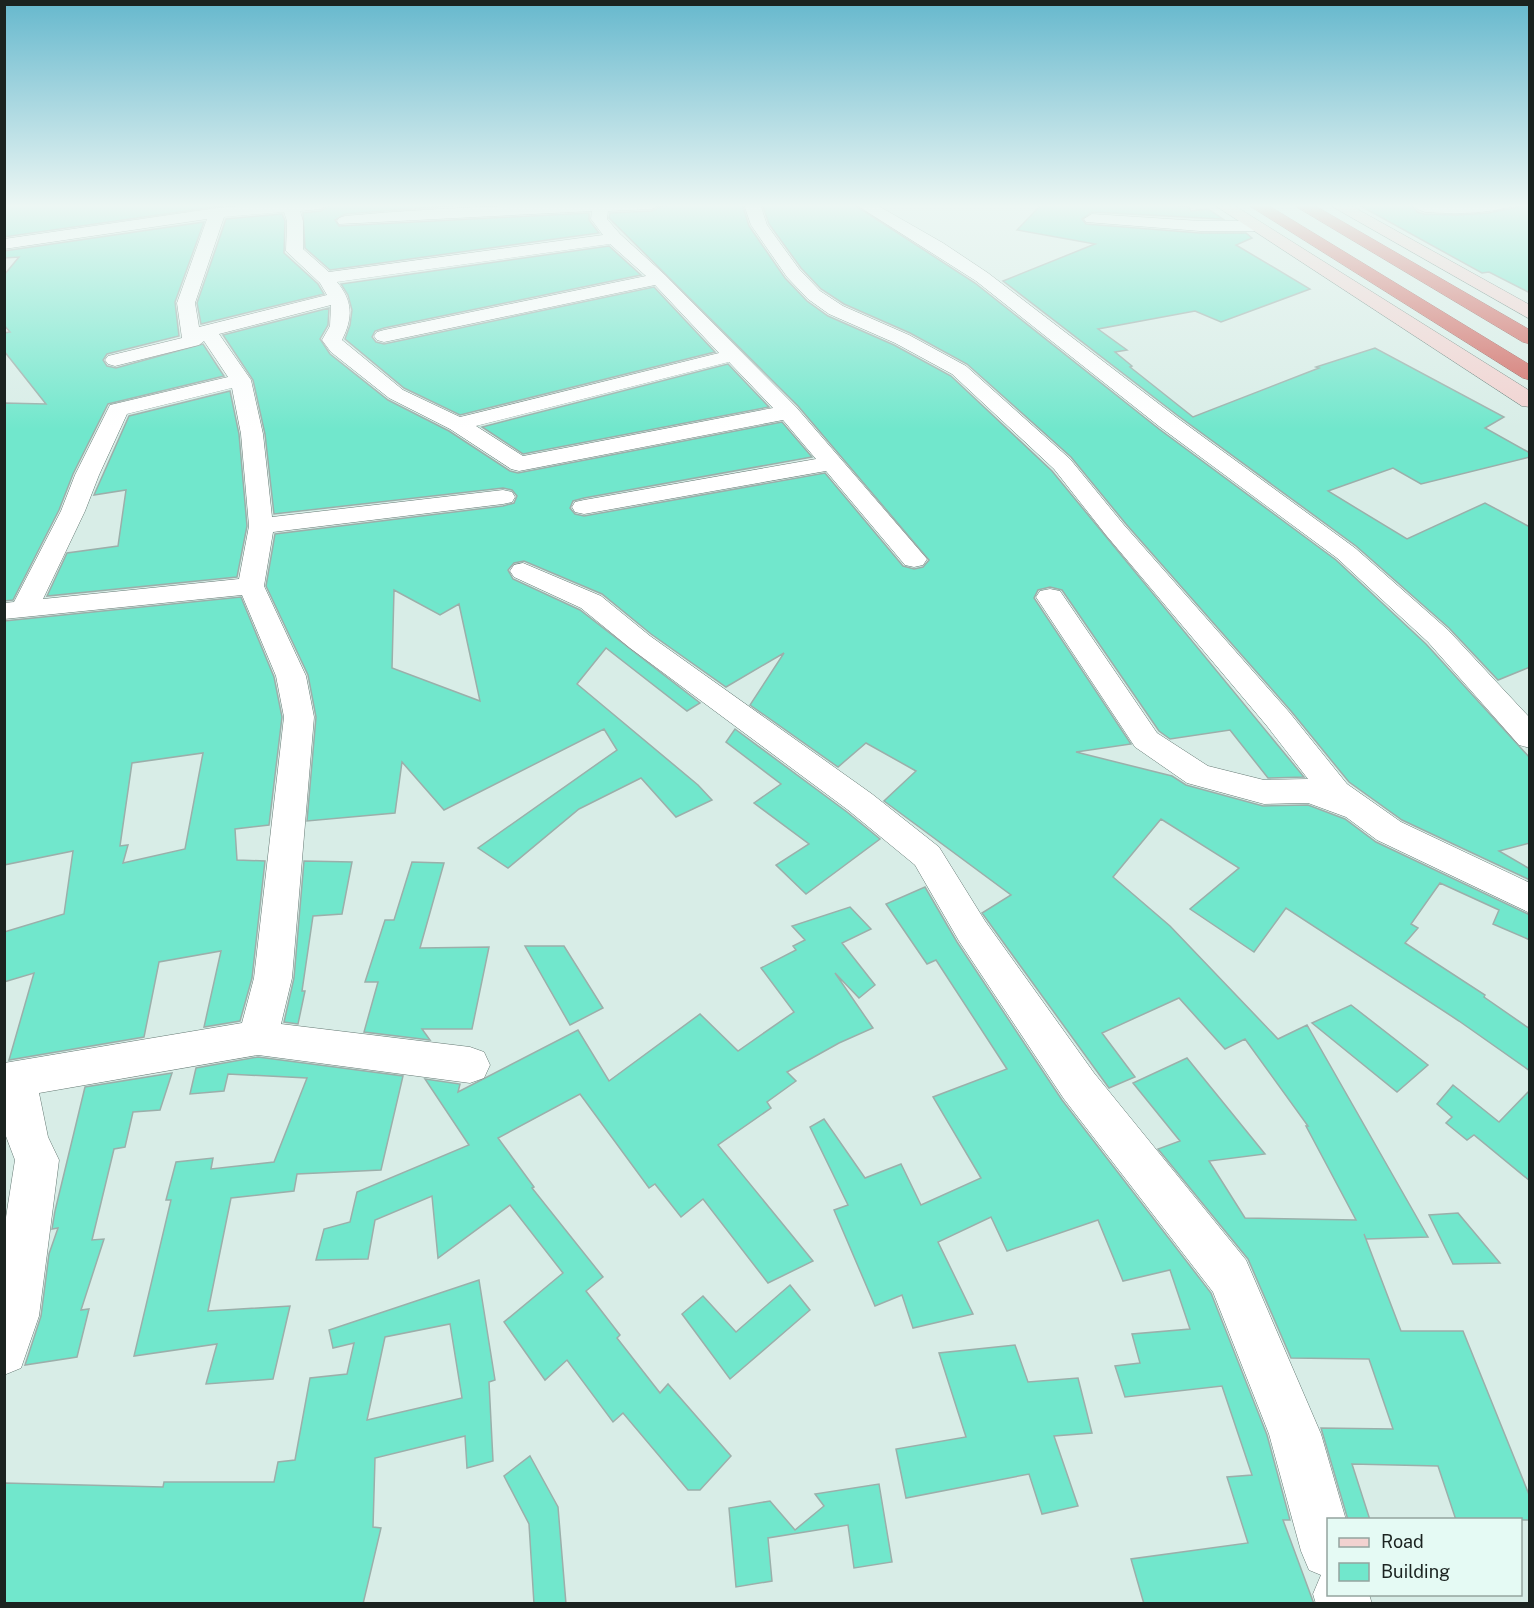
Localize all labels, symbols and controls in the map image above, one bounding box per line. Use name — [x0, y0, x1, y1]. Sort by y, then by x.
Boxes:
legend — [1327, 1518, 1522, 1596]
text: Road — [1381, 1531, 1424, 1552]
text: Building — [1381, 1561, 1450, 1582]

